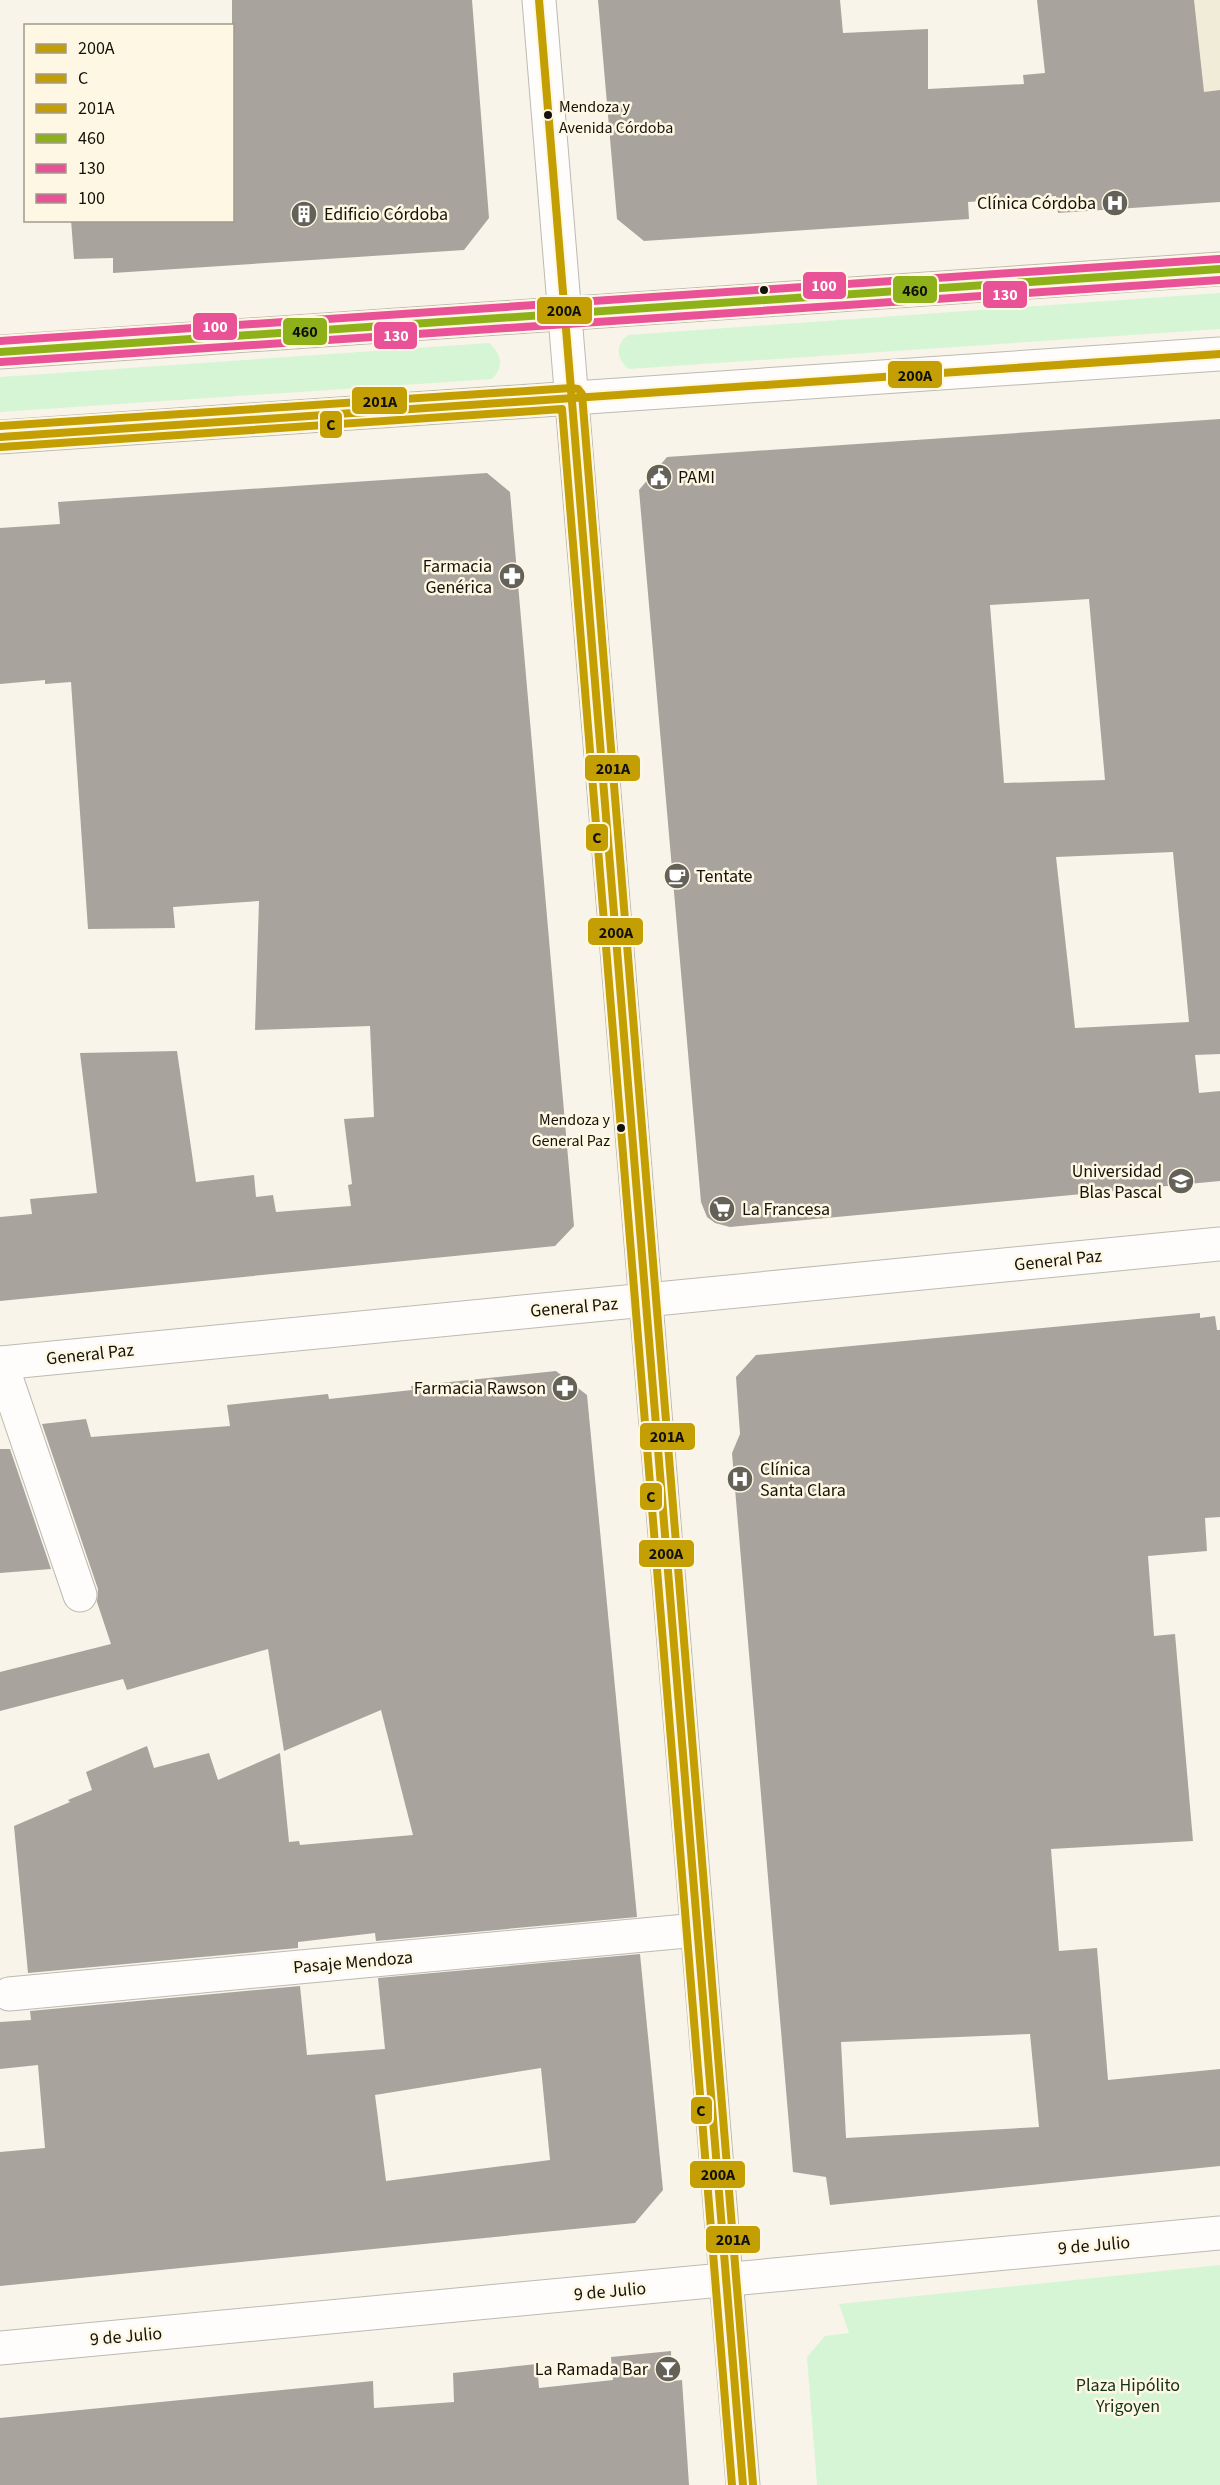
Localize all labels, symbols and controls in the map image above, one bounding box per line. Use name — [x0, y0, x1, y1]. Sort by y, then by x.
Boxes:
legend — [24, 24, 234, 222]
text: 200A — [78, 36, 115, 61]
text: C — [78, 66, 88, 91]
text: 201A — [78, 96, 115, 121]
place label: Mendoza y Avenida Córdoba — [559, 96, 673, 139]
marker: Mendoza y Avenida Córdoba — [542, 109, 554, 121]
text: 460 — [78, 126, 105, 151]
text: 130 — [78, 156, 105, 181]
text: 100 — [78, 186, 105, 211]
hospital icon: Clínica Córdoba — [1100, 188, 1130, 218]
place label: Clínica Córdoba — [977, 191, 1096, 216]
building icon: Edificio Córdoba — [289, 199, 319, 229]
place label: Edificio Córdoba — [324, 202, 448, 227]
line badge: 100 — [802, 271, 847, 300]
text: 100 — [811, 275, 837, 297]
line badge: 460 — [892, 275, 938, 304]
text: 460 — [902, 280, 928, 302]
line badge: 130 — [982, 280, 1028, 309]
unlabelled marker — [758, 284, 770, 296]
text: 130 — [992, 284, 1018, 306]
line badge: 200A — [536, 296, 593, 325]
text: 200A — [547, 300, 582, 322]
line badge: 100 — [192, 312, 238, 341]
text: 100 — [202, 316, 228, 338]
line badge: 460 — [282, 317, 328, 346]
text: 460 — [292, 321, 318, 343]
line badge: 130 — [373, 321, 418, 350]
text: 130 — [383, 325, 409, 347]
line badge: 200A — [887, 360, 943, 389]
text: 200A — [898, 365, 933, 387]
line badge: 201A — [351, 386, 408, 415]
text: 201A — [363, 391, 398, 413]
line badge: C — [319, 410, 343, 439]
text: C — [326, 414, 336, 436]
public building icon: PAMI — [644, 462, 674, 492]
place label: PAMI — [678, 465, 715, 490]
place label: Farmacia Genérica — [423, 554, 492, 600]
pharmacy icon: Farmacia Genérica — [497, 561, 527, 591]
line badge: 201A — [584, 754, 641, 782]
text: 201A — [596, 758, 631, 780]
line badge: C — [585, 823, 609, 852]
text: C — [592, 827, 602, 849]
cafe icon: Tentate — [662, 861, 692, 891]
place label: Tentate — [696, 864, 753, 889]
line badge: 200A — [587, 917, 644, 946]
text: 200A — [599, 922, 634, 944]
place label: Mendoza y General Paz — [532, 1109, 611, 1152]
marker: Mendoza y General Paz — [615, 1122, 627, 1134]
place label: Universidad Blas Pascal — [1072, 1159, 1162, 1205]
school or university icon: Universidad Blas Pascal — [1166, 1166, 1196, 1196]
supermarket icon: La Francesa — [707, 1194, 737, 1224]
place label: La Francesa — [742, 1197, 830, 1222]
street label: General Paz — [1013, 1243, 1103, 1278]
street label: General Paz — [529, 1291, 619, 1324]
street label: General Paz — [45, 1337, 135, 1372]
pharmacy icon: Farmacia Rawson — [550, 1373, 580, 1403]
place label: Farmacia Rawson — [414, 1376, 546, 1401]
line badge: 201A — [639, 1422, 696, 1451]
text: 201A — [650, 1426, 685, 1448]
place label: Clínica Santa Clara — [760, 1457, 846, 1503]
hospital icon: Clínica Santa Clara — [725, 1464, 755, 1494]
line badge: C — [639, 1482, 663, 1511]
text: C — [646, 1486, 656, 1508]
line badge: 200A — [638, 1539, 695, 1568]
text: 200A — [649, 1543, 684, 1565]
street label: Pasaje Mendoza — [292, 1945, 414, 1980]
line badge: C — [690, 2096, 713, 2125]
text: C — [696, 2100, 706, 2122]
line badge: 200A — [689, 2160, 746, 2189]
text: 200A — [701, 2164, 736, 2186]
line badge: 201A — [705, 2225, 761, 2254]
text: 201A — [716, 2229, 751, 2251]
street label: 9 de Julio — [1057, 2230, 1131, 2261]
street label: 9 de Julio — [573, 2276, 647, 2307]
street label: 9 de Julio — [89, 2321, 163, 2352]
bar icon: La Ramada Bar — [653, 2354, 683, 2384]
place label: La Ramada Bar — [535, 2357, 649, 2382]
park label: Plaza Hipólito Yrigoyen — [1076, 2373, 1180, 2419]

